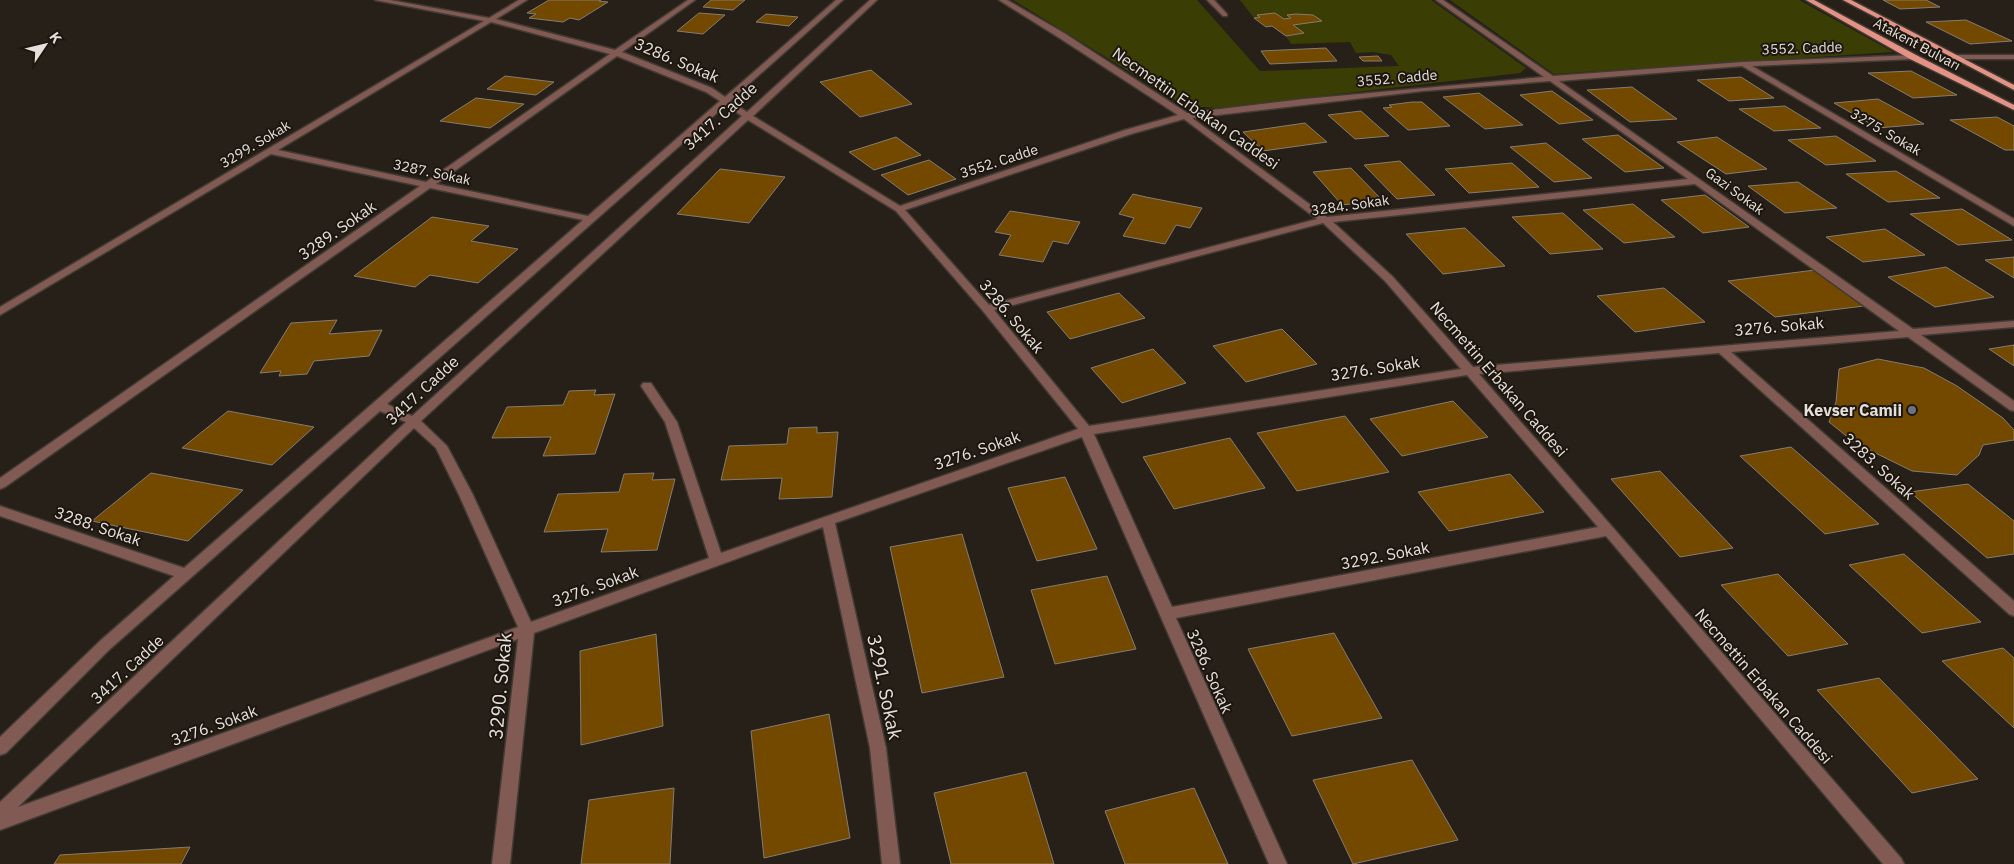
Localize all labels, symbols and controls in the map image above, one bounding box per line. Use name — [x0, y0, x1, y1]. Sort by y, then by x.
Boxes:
street label: Atakent Bulvarı — [1870, 14, 1964, 74]
north arrow — [20, 20, 70, 70]
text: K — [45, 28, 66, 47]
street label: 3286. Sokak — [632, 33, 723, 87]
street label: 3552. Cadde — [1761, 38, 1843, 58]
street label: Necmettin Erbakan Caddesi — [1109, 43, 1283, 173]
street label: 3552. Cadde — [1356, 65, 1438, 90]
street label: 3417. Cadde — [679, 78, 761, 154]
street label: 3275. Sokak — [1847, 104, 1925, 160]
street label: 3299. Sokak — [217, 116, 294, 172]
street label: 3552. Cadde — [958, 140, 1041, 182]
street label: 3287. Sokak — [392, 155, 473, 189]
street label: Gazi Sokak — [1702, 164, 1769, 219]
street label: 3284. Sokak — [1310, 191, 1391, 219]
street label: 3289. Sokak — [294, 196, 380, 264]
street label: 3286. Sokak — [975, 275, 1049, 357]
street label: Necmettin Erbakan Caddesi — [1426, 297, 1572, 461]
street label: 3276. Sokak — [1733, 312, 1825, 340]
street label: 3417. Cadde — [381, 351, 463, 429]
street label: 3276. Sokak — [1329, 351, 1422, 385]
place label: Kevser Camii — [1804, 400, 1902, 420]
marker: Kevser Camii — [1906, 404, 1918, 416]
street label: 3276. Sokak — [931, 426, 1023, 474]
street label: 3283. Sokak — [1839, 428, 1920, 504]
street label: 3288. Sokak — [52, 502, 144, 550]
street label: 3292. Sokak — [1339, 536, 1432, 573]
street label: 3276. Sokak — [549, 561, 641, 611]
street label: Necmettin Erbakan Caddesi — [1691, 604, 1837, 768]
street label: 3286. Sokak — [1183, 626, 1238, 717]
street label: 3417. Cadde — [86, 630, 168, 708]
street label: 3290. Sokak — [483, 632, 517, 740]
street label: 3291. Sokak — [862, 632, 908, 742]
street label: 3276. Sokak — [168, 700, 260, 750]

